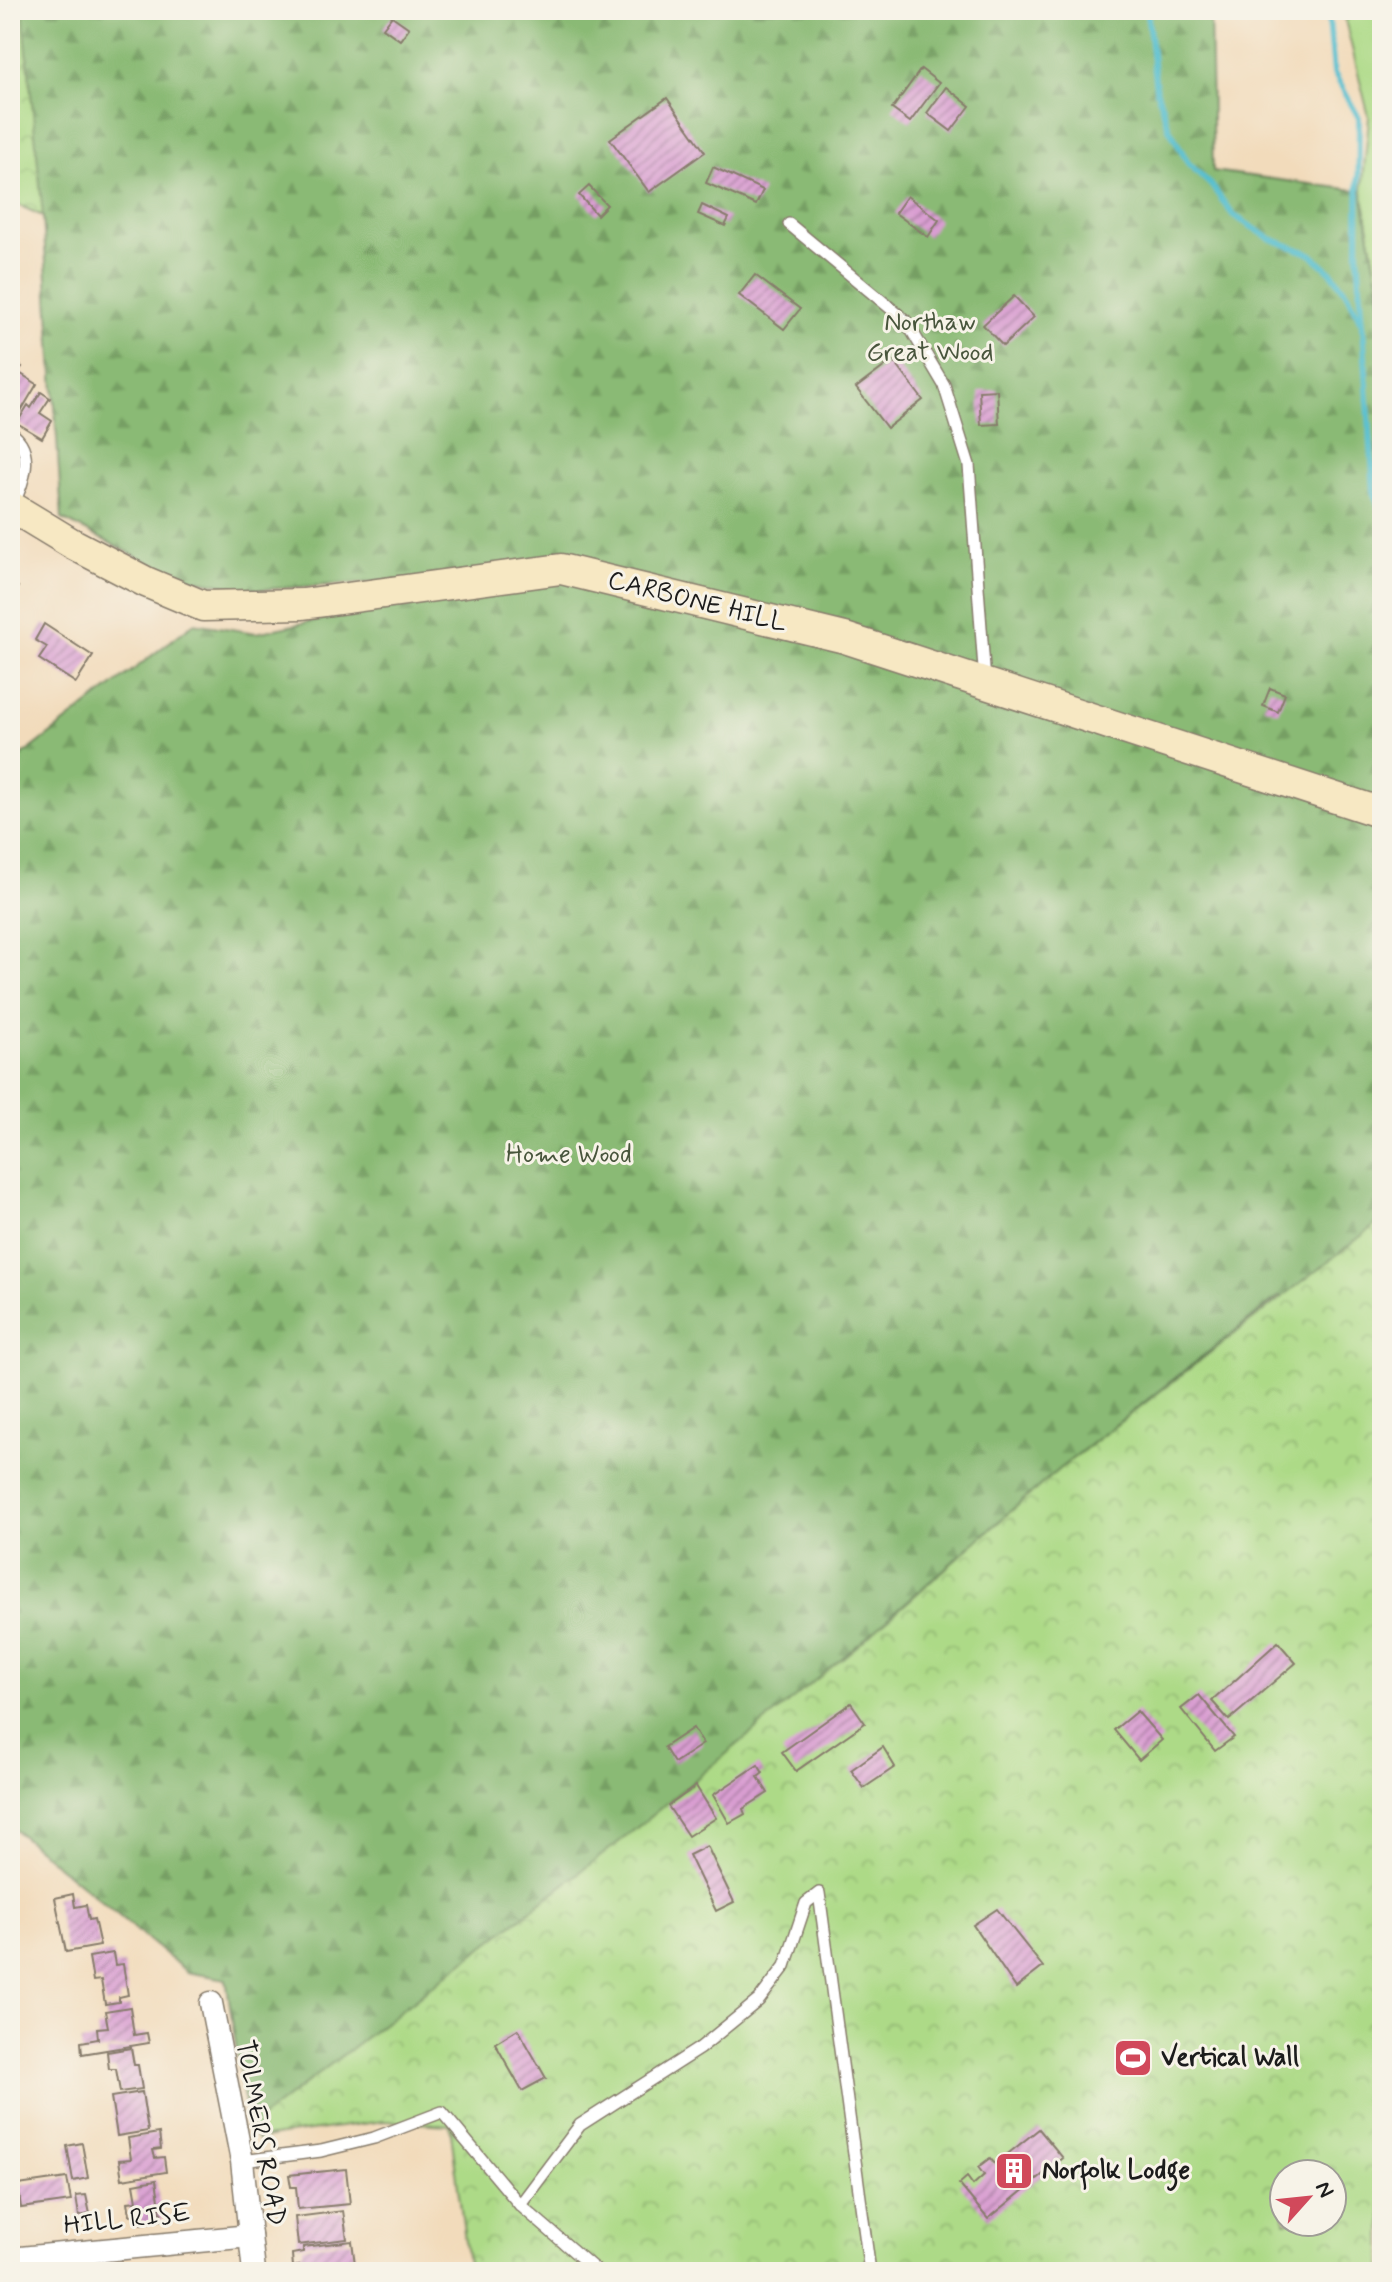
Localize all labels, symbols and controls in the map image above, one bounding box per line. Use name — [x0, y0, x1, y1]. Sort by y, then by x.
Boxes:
park label: Northaw Great Wood — [866, 306, 994, 370]
street label: CARBONE HILL — [604, 563, 790, 641]
park label: Home Wood — [506, 1138, 632, 1172]
street label: TOLMERS ROAD — [227, 2037, 293, 2229]
sports icon: Vertical Wall — [1112, 2037, 1154, 2079]
place label: Vertical Wall — [1161, 2041, 1299, 2075]
building icon: Norfolk Lodge — [993, 2150, 1035, 2192]
place label: Norfolk Lodge — [1042, 2154, 1190, 2191]
north arrow — [1268, 2158, 1348, 2238]
text: N — [1308, 2177, 1340, 2203]
street label: HILL RISE — [62, 2196, 192, 2244]

